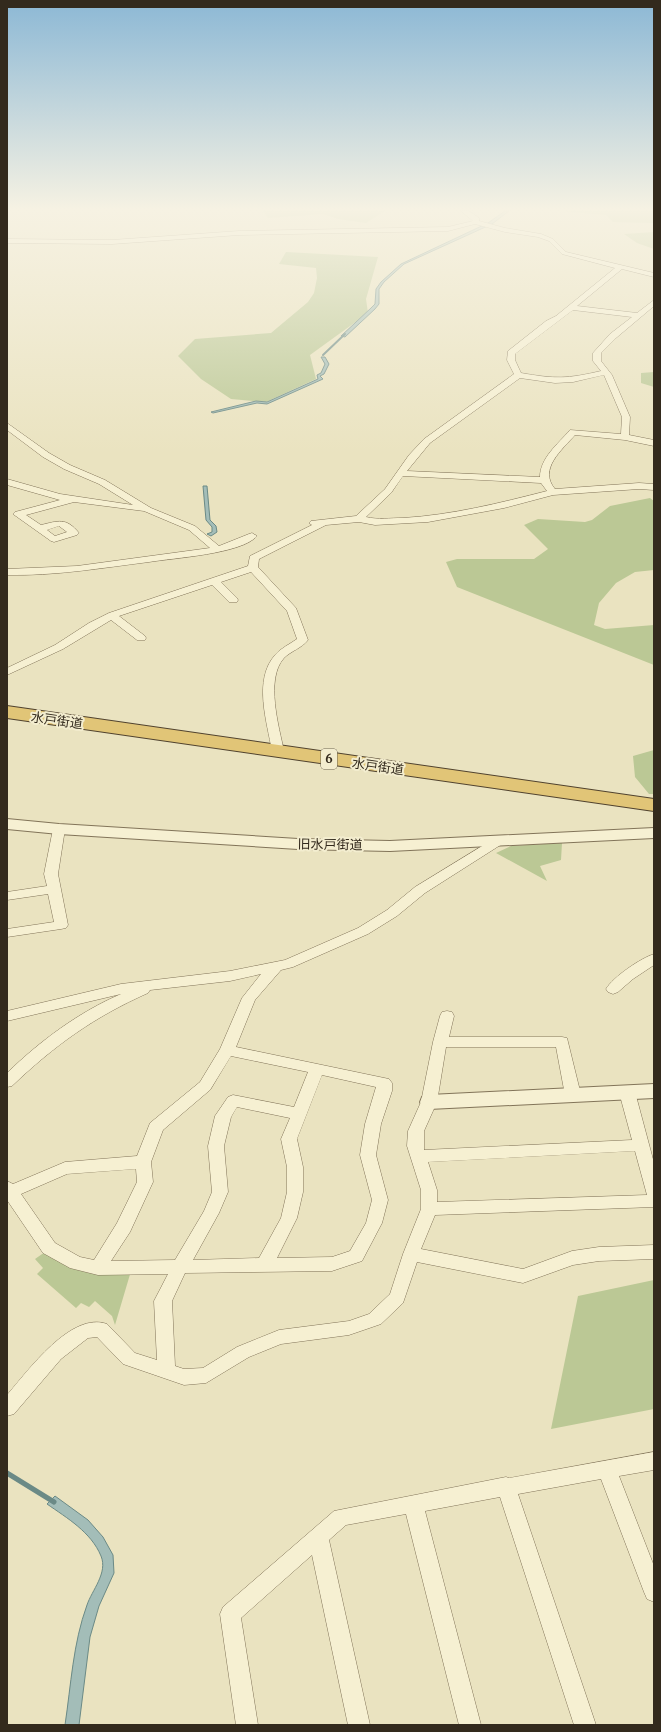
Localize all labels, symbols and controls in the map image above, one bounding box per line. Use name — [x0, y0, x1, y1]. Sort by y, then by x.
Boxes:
street label: 水戸街道 — [30, 708, 84, 733]
road number: 6 — [321, 749, 337, 769]
street label: 水戸街道 — [351, 754, 405, 779]
street label: 旧水戸街道 — [297, 835, 363, 854]

